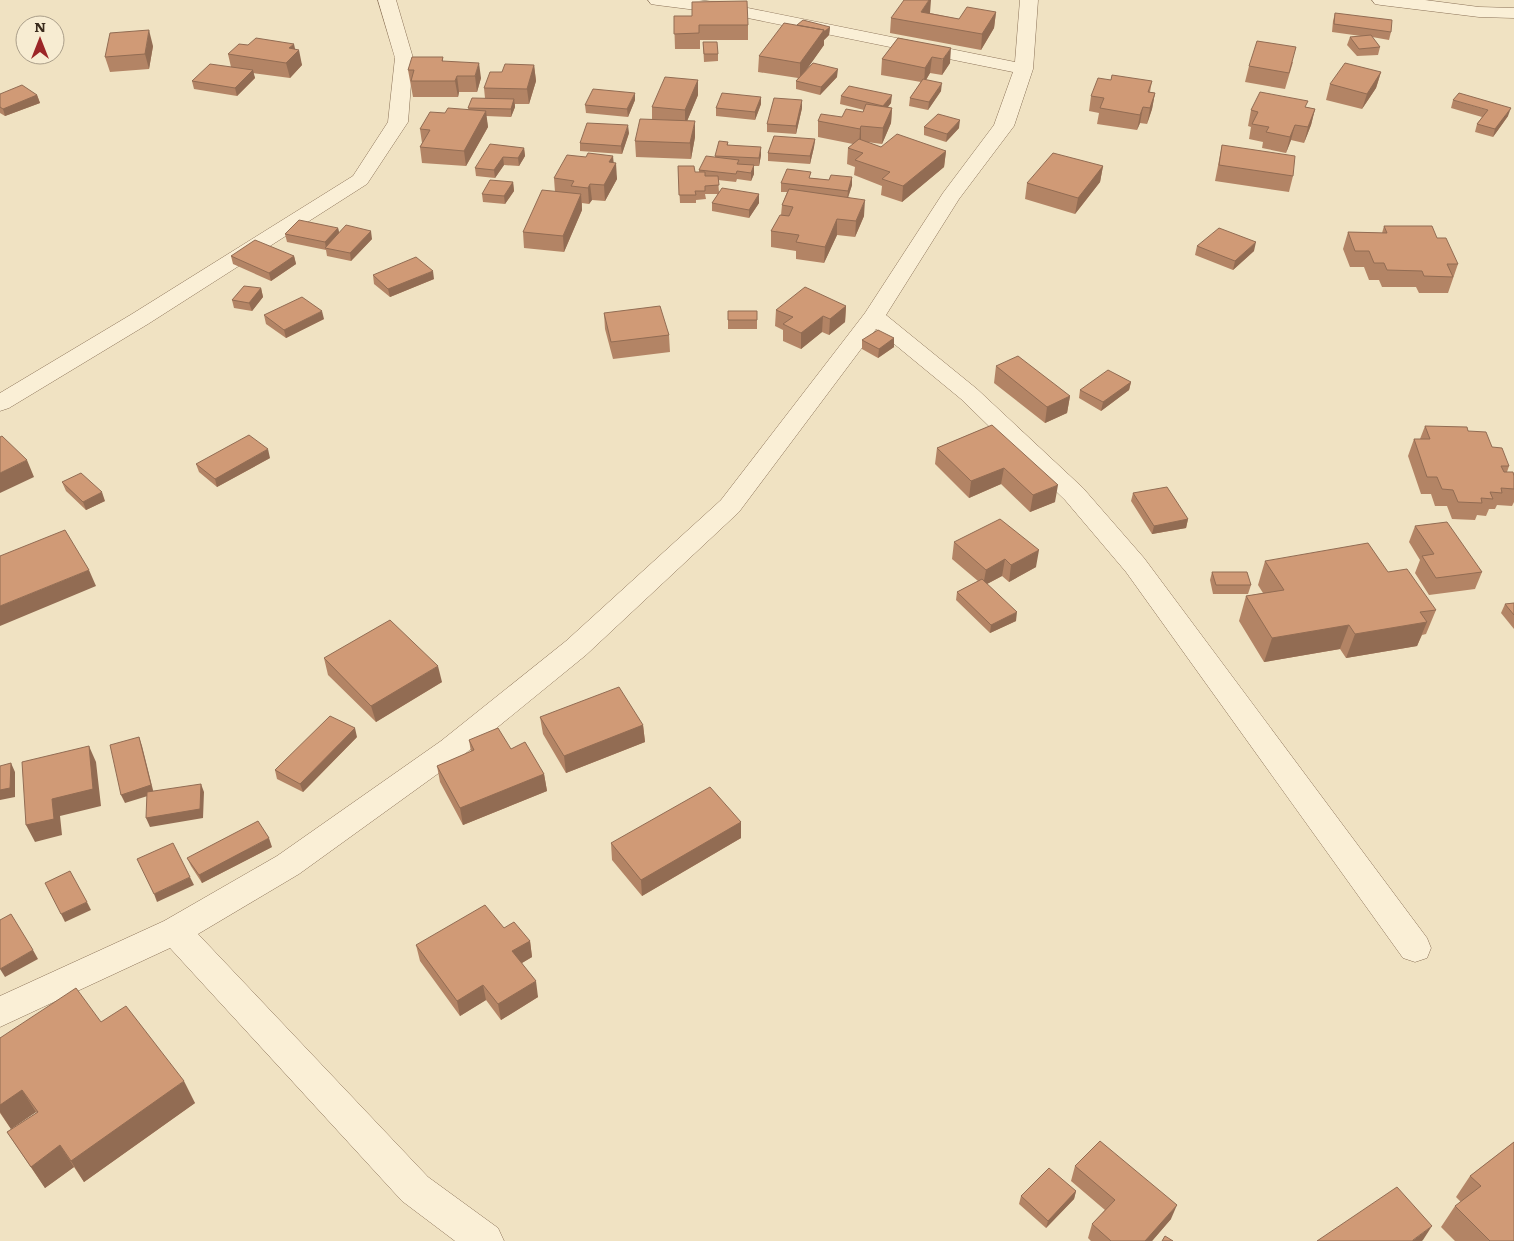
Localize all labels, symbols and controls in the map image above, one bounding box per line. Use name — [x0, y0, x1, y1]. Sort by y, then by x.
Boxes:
north arrow — [15, 15, 65, 65]
text: N — [34, 16, 46, 36]

